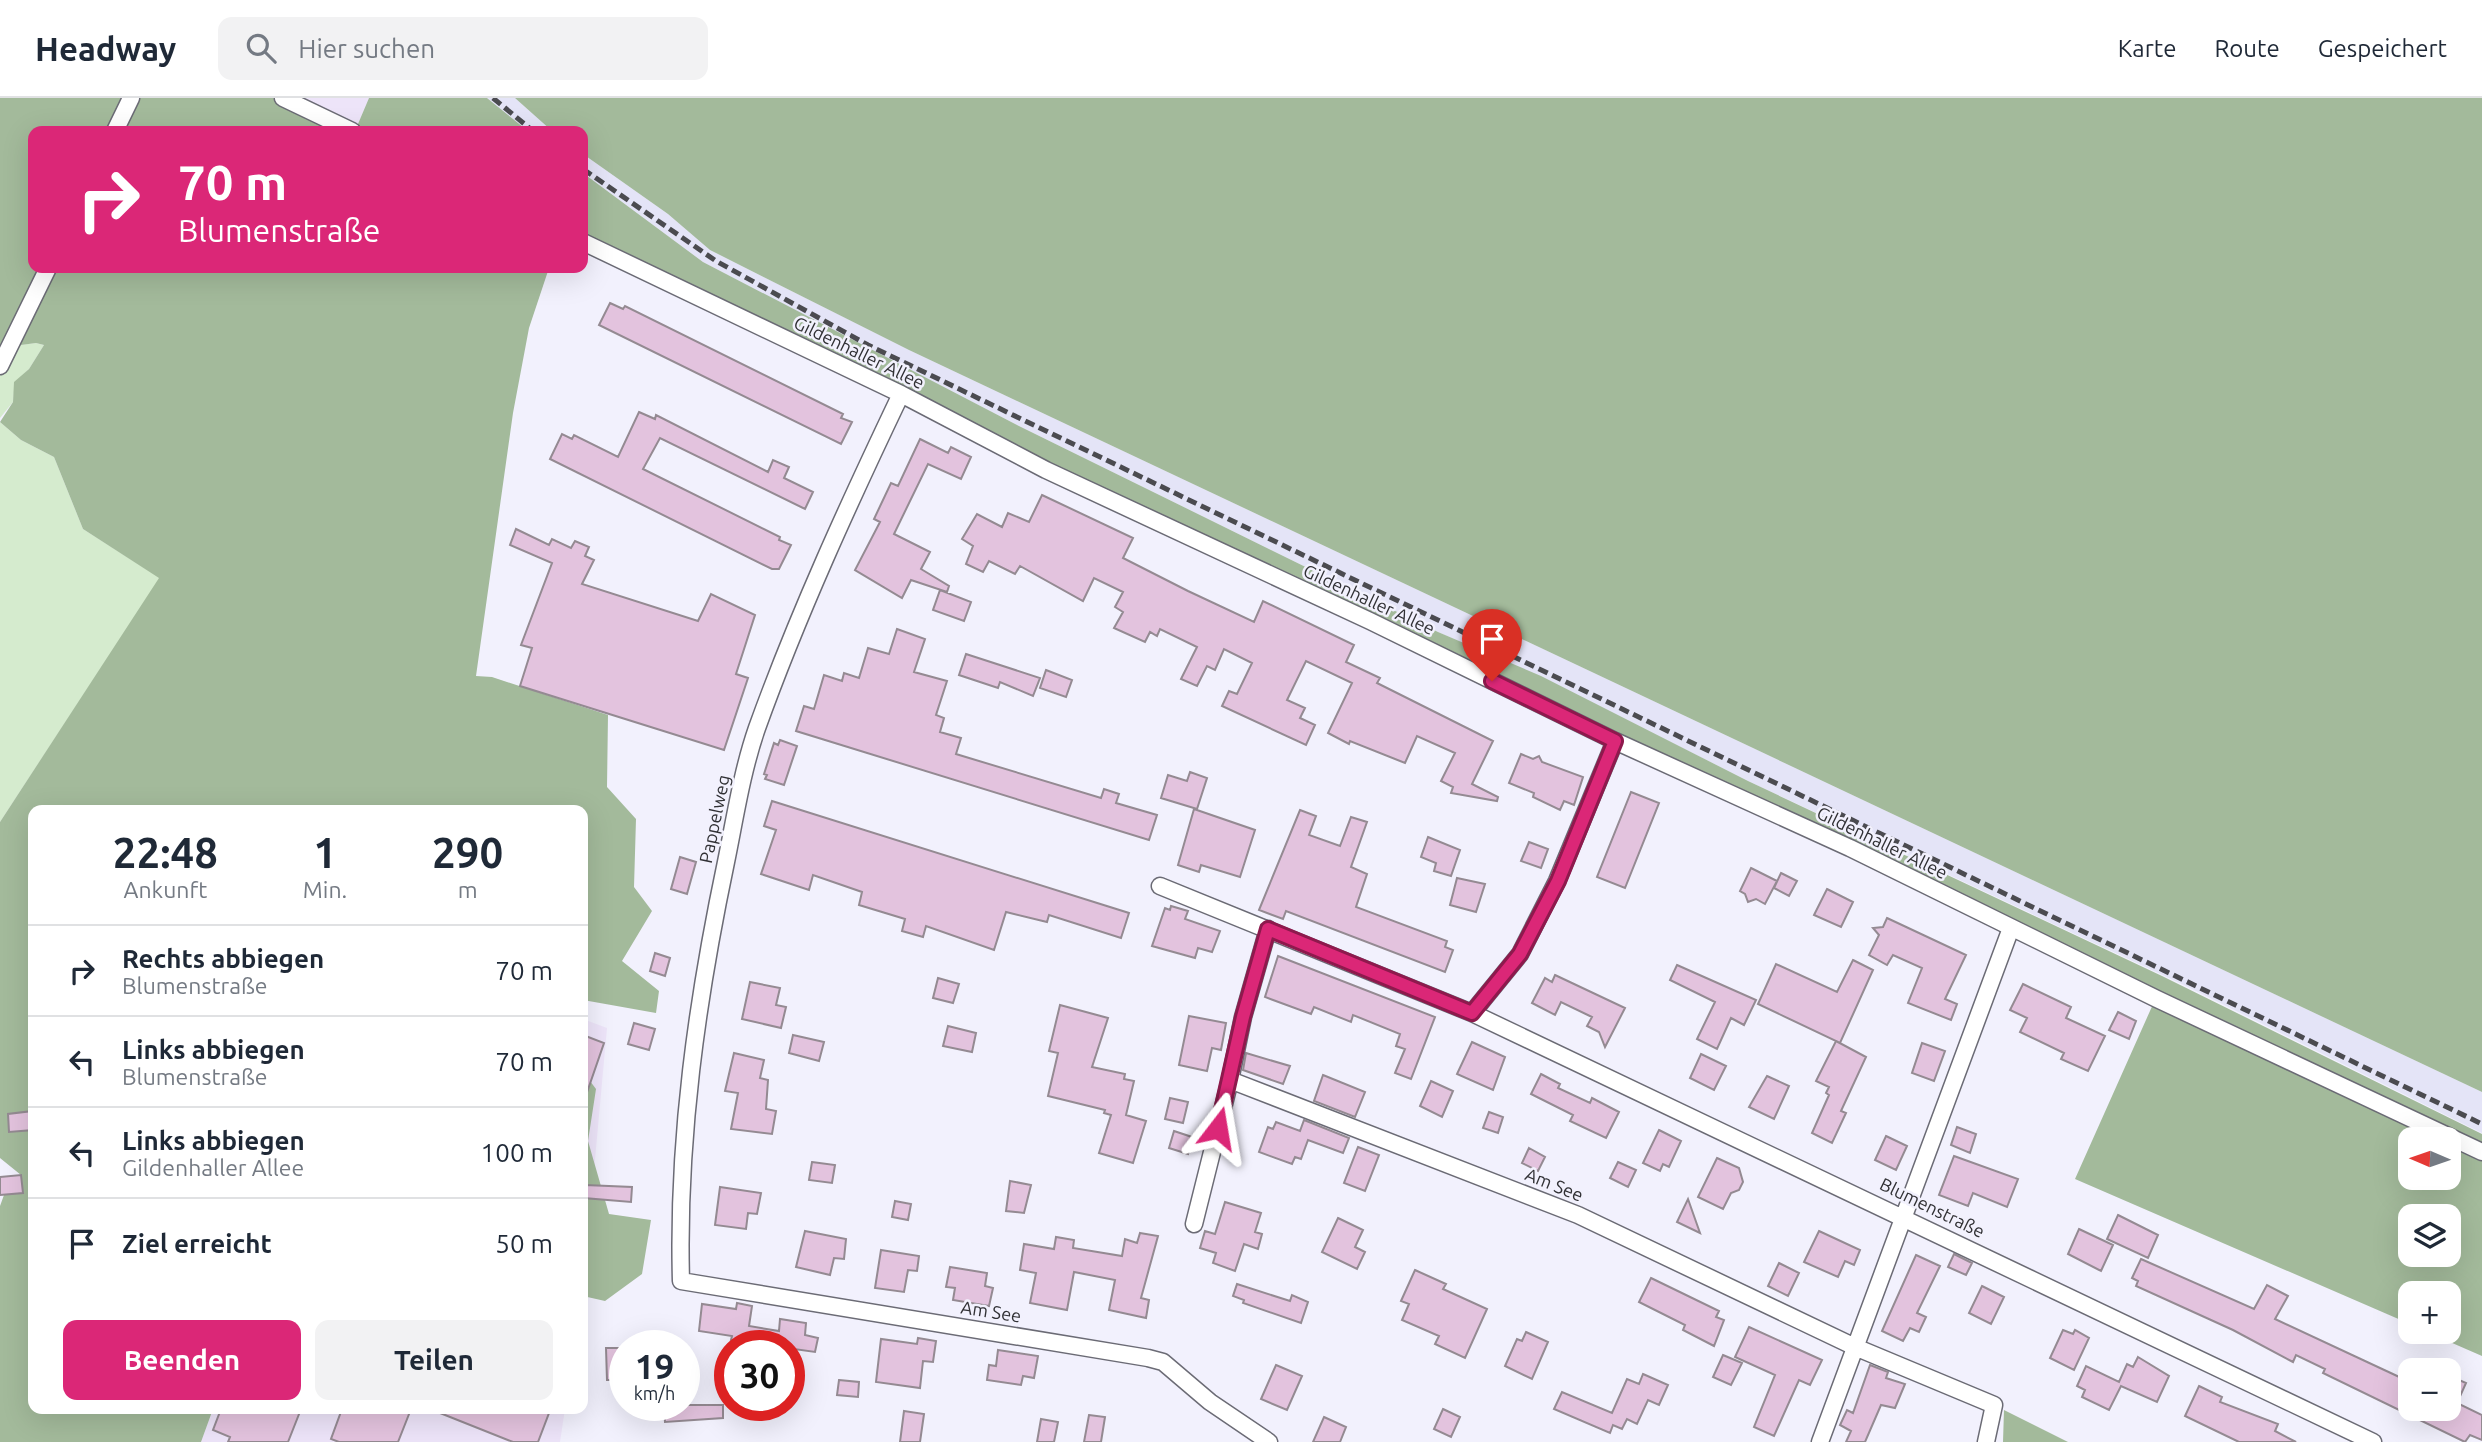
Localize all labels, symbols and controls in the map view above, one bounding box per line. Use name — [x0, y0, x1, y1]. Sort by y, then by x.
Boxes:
search box — [218, 17, 708, 80]
icon: search — [242, 29, 280, 67]
text: Headway — [35, 30, 176, 67]
text: Hier suchen — [298, 34, 435, 63]
text: Karte — [2118, 35, 2176, 62]
text: Route — [2214, 35, 2280, 62]
text: Gespeichert — [2318, 35, 2447, 62]
icon: right — [63, 154, 154, 245]
text: 70 m — [178, 154, 287, 209]
text: Blumenstraße — [178, 212, 381, 248]
street label: Gildenhaller Allee — [791, 312, 928, 392]
street label: Gildenhaller Allee — [1301, 560, 1438, 638]
pin — [1462, 609, 1522, 681]
icon: arrive — [1473, 620, 1511, 658]
street label: Pappelweg — [695, 773, 733, 865]
street label: Gildenhaller Allee — [1814, 802, 1951, 882]
text: 22:48 — [113, 829, 218, 876]
text: 1 — [313, 829, 337, 876]
text: 290 — [432, 829, 503, 876]
text: Ankunft — [124, 877, 207, 902]
text: Min. — [303, 877, 347, 902]
text: m — [458, 877, 478, 902]
text: Rechts abbiegen — [122, 944, 324, 973]
icon: right — [63, 952, 101, 990]
text: 70 m — [495, 956, 553, 985]
text: Blumenstraße — [122, 973, 268, 998]
text: Links abbiegen — [122, 1035, 305, 1064]
icon: left — [63, 1043, 101, 1081]
text: 70 m — [495, 1047, 553, 1076]
text: Blumenstraße — [122, 1064, 268, 1089]
position arrow — [1181, 1091, 1255, 1165]
text: Links abbiegen — [122, 1126, 305, 1155]
north arrow — [2398, 1127, 2460, 1190]
map controls — [2398, 1127, 2461, 1421]
icon: left — [63, 1134, 101, 1172]
text: 100 m — [481, 1138, 553, 1167]
text: Gildenhaller Allee — [122, 1155, 304, 1180]
street label: Am See — [1523, 1163, 1586, 1205]
street label: Blumenstraße — [1877, 1173, 1988, 1241]
button: layers — [2398, 1204, 2461, 1267]
icon: arrive — [63, 1225, 101, 1263]
text: Ziel erreicht — [122, 1229, 272, 1258]
text: 50 m — [495, 1229, 553, 1258]
button: + — [2398, 1281, 2461, 1344]
street label: Am See — [960, 1296, 1023, 1326]
button: Beenden — [63, 1320, 301, 1400]
button: Teilen — [315, 1320, 553, 1400]
speed limit sign: 30 — [714, 1330, 805, 1421]
text: 19 — [635, 1346, 674, 1386]
button: − — [2398, 1358, 2461, 1421]
text: km/h — [634, 1383, 675, 1403]

